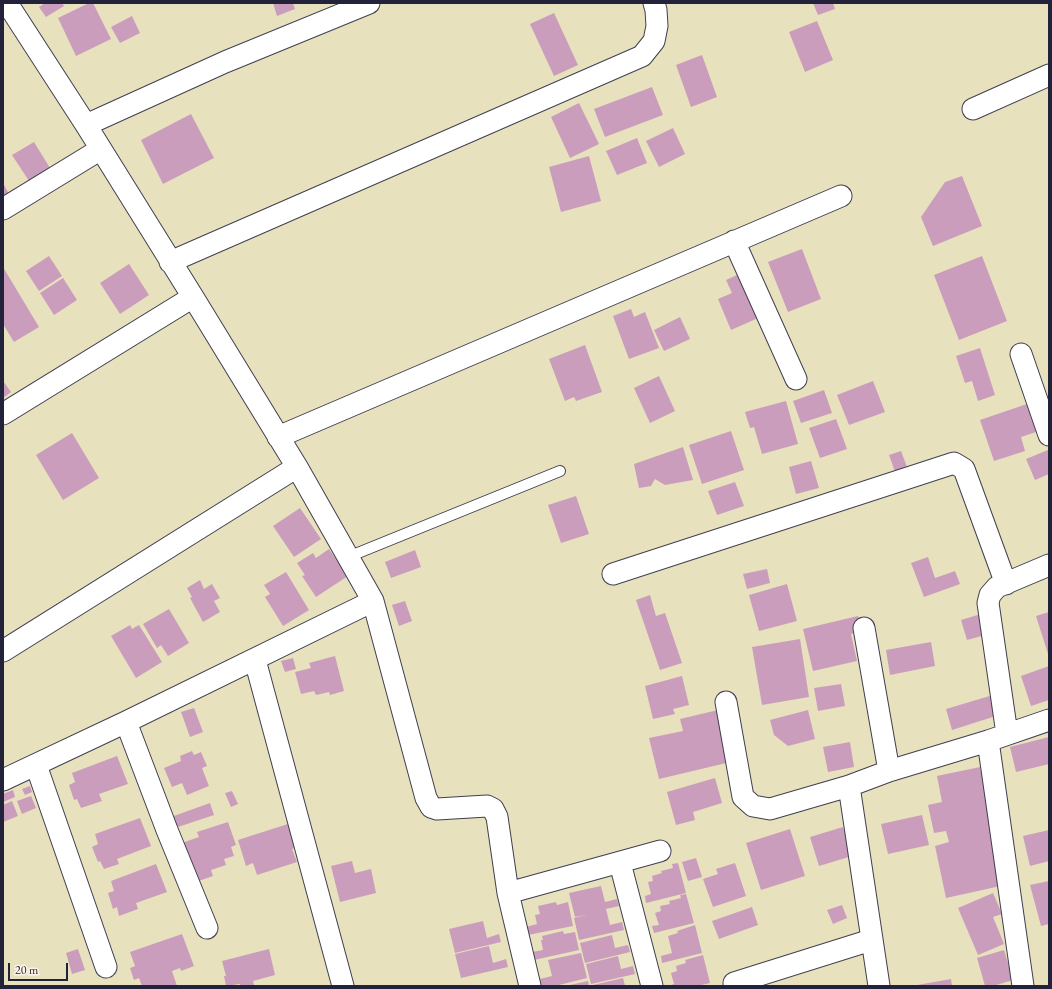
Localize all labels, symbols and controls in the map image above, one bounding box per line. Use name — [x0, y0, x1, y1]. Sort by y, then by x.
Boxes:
scale bar — [10, 955, 70, 981]
text: 20 m — [15, 962, 38, 978]

